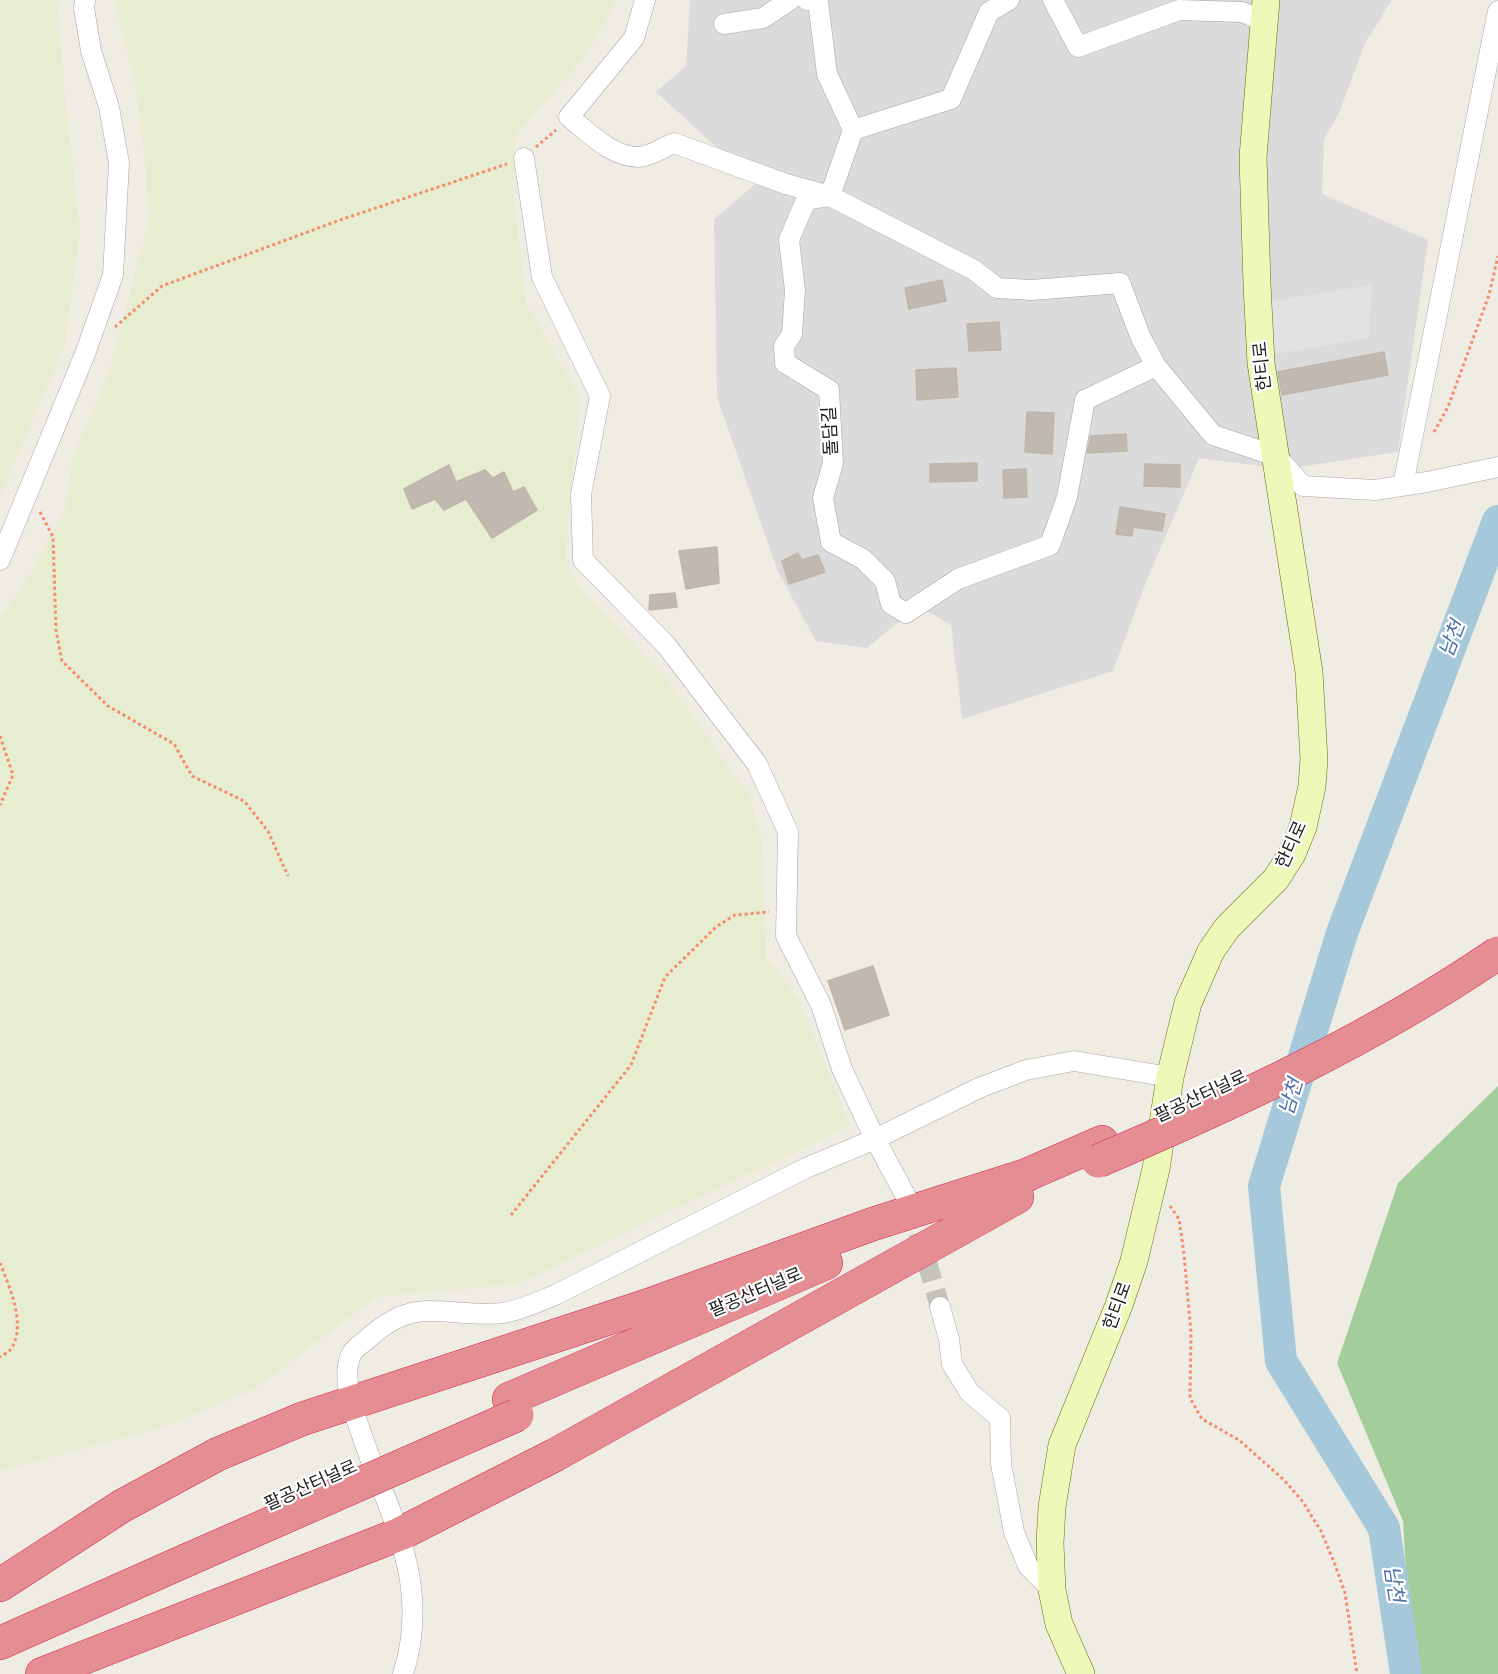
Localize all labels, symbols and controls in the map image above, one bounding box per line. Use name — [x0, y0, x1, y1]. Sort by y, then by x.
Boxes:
street label: 한티로 — [1250, 340, 1276, 392]
street label: 돌담길 — [819, 406, 843, 456]
water label: 남천 — [1435, 618, 1471, 660]
street label: 한티로 — [1272, 818, 1312, 872]
street label: 팔공산터널로 — [1151, 1066, 1251, 1128]
water label: 남천 — [1275, 1076, 1309, 1118]
street label: 팔공산터널로 — [706, 1264, 806, 1322]
street label: 한티로 — [1099, 1279, 1137, 1333]
street label: 팔공산터널로 — [261, 1456, 361, 1516]
water label: 남천 — [1378, 1564, 1408, 1604]

